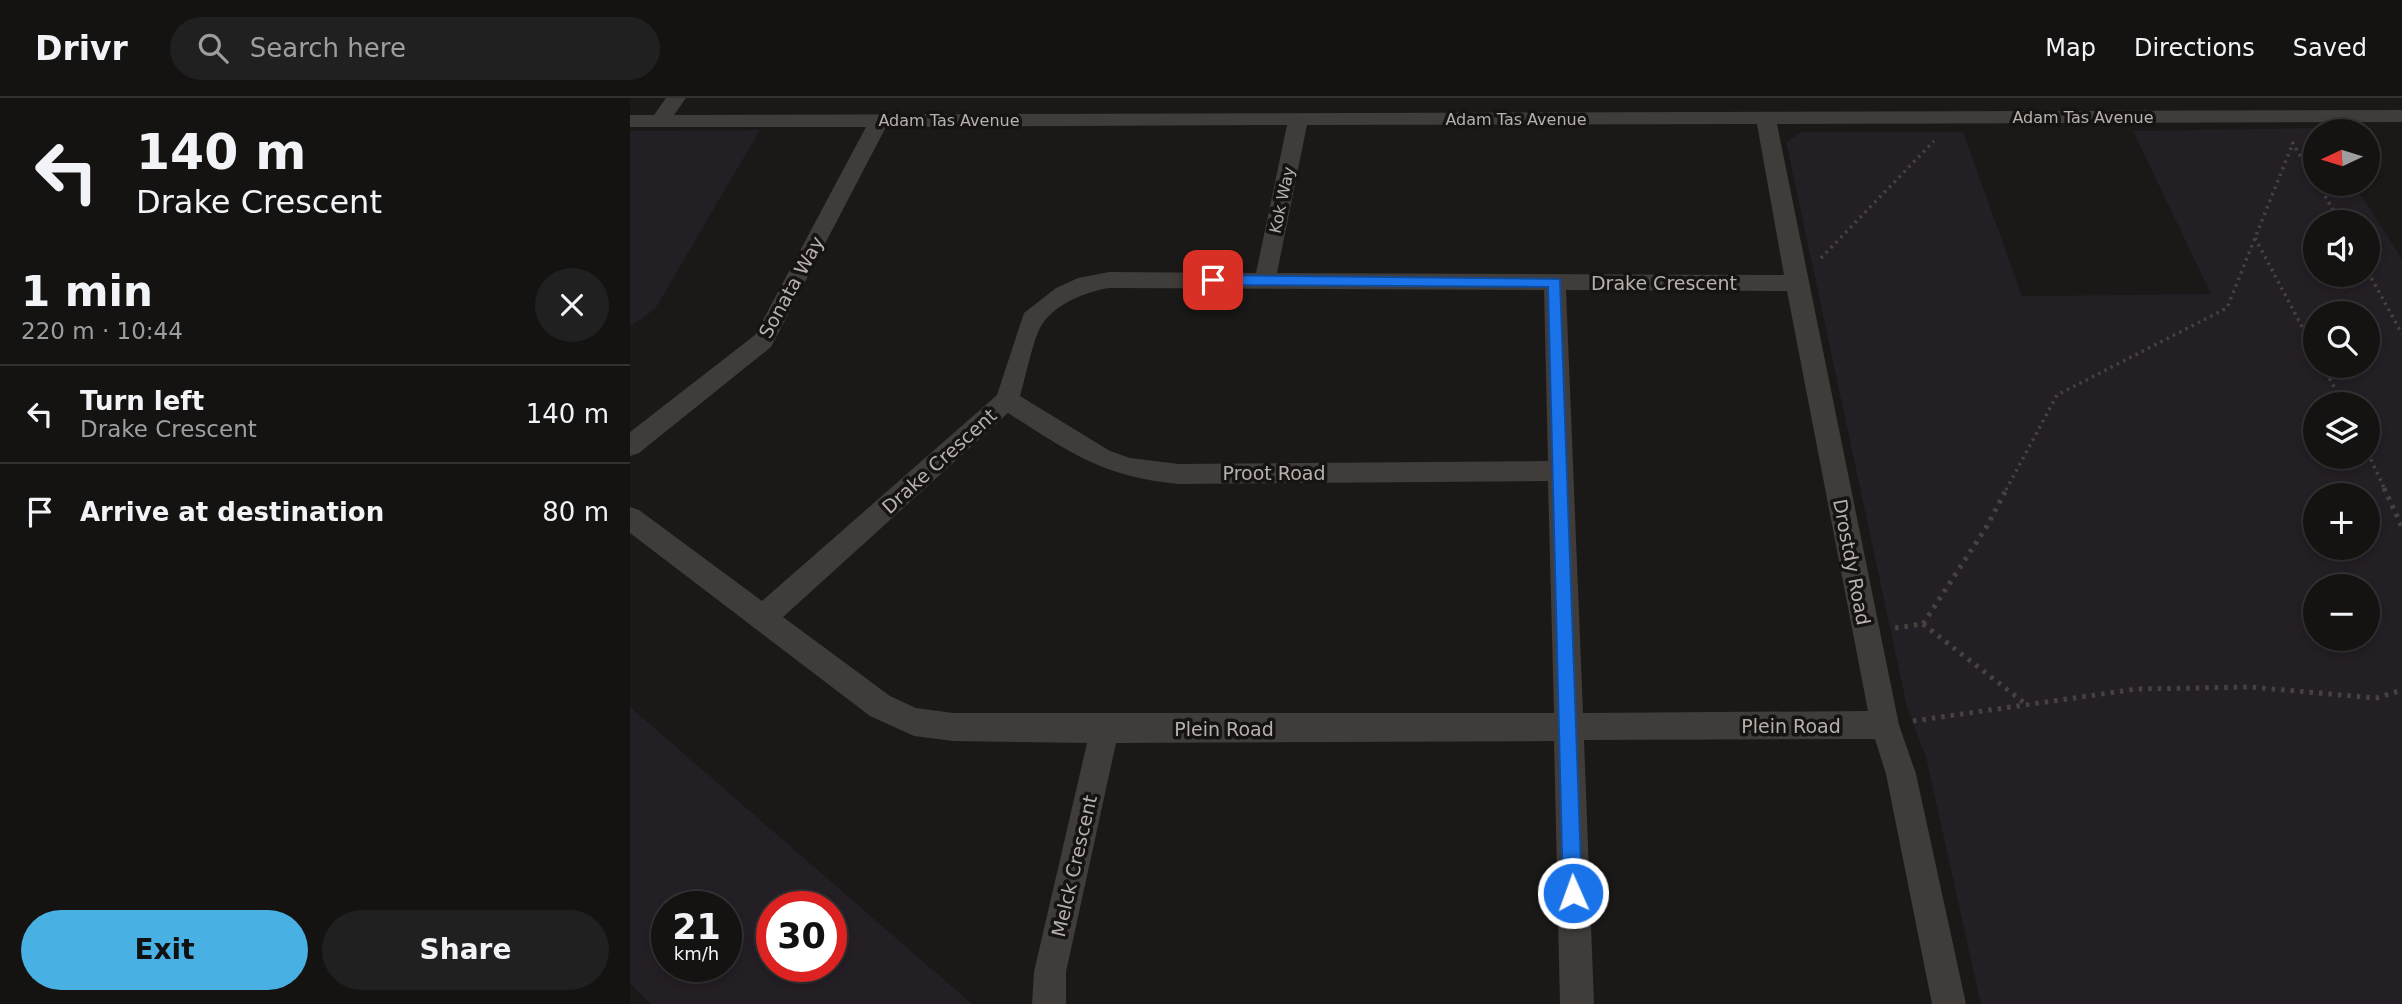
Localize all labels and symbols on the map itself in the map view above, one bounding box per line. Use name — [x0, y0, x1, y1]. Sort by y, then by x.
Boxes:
street label: Adam Tas Avenue — [2012, 108, 2154, 127]
street label: Adam Tas Avenue — [1445, 110, 1587, 129]
street label: Adam Tas Avenue — [878, 111, 1020, 130]
north arrow — [2303, 119, 2380, 196]
street label: Kok Way — [1266, 165, 1298, 235]
street label: Sonata Way — [754, 232, 828, 342]
pin — [1183, 250, 1243, 310]
street label: Drake Crescent — [1591, 272, 1737, 294]
street label: Drake Crescent — [877, 404, 1001, 518]
street label: Proot Road — [1223, 462, 1325, 484]
street label: Drostdy Road — [1829, 497, 1875, 627]
street label: Plein Road — [1741, 715, 1841, 737]
street label: Plein Road — [1174, 718, 1274, 740]
street label: Melck Crescent — [1047, 793, 1101, 939]
position arrow — [1536, 856, 1610, 930]
speed limit sign: 30 — [756, 891, 847, 982]

